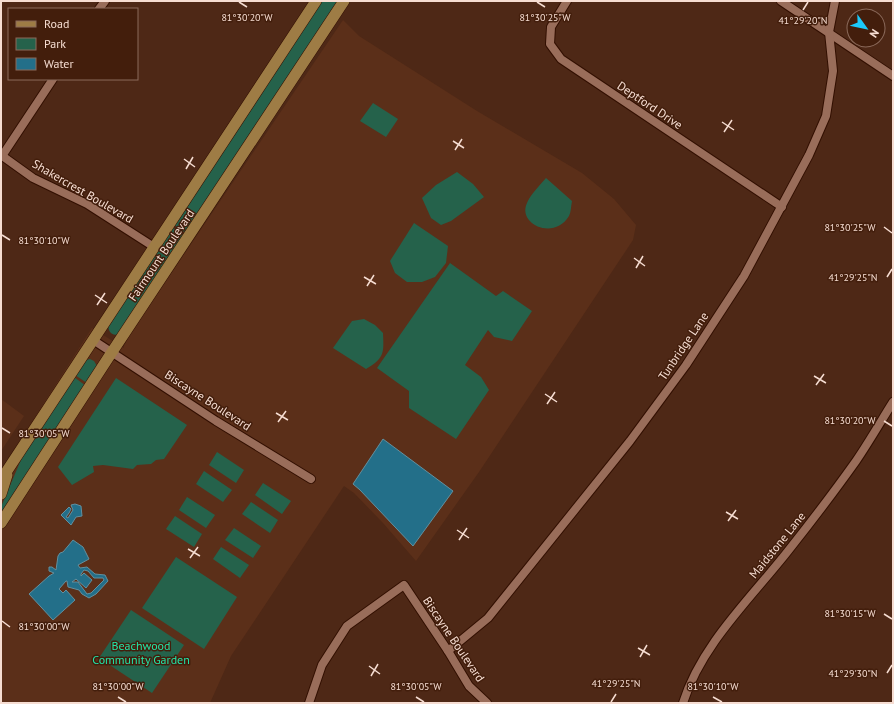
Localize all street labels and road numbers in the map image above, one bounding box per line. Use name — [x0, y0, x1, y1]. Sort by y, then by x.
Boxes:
street label: Deptford Drive — [615, 78, 685, 132]
street label: Shakercrest Boulevard — [30, 156, 136, 226]
street label: Fairmount Boulevard — [125, 206, 197, 304]
street label: Tunbridge Lane — [655, 309, 711, 383]
street label: Biscayne Boulevard — [162, 367, 254, 433]
street label: Maidstone Lane — [746, 509, 808, 581]
street label: Biscayne Boulevard — [420, 594, 488, 684]

